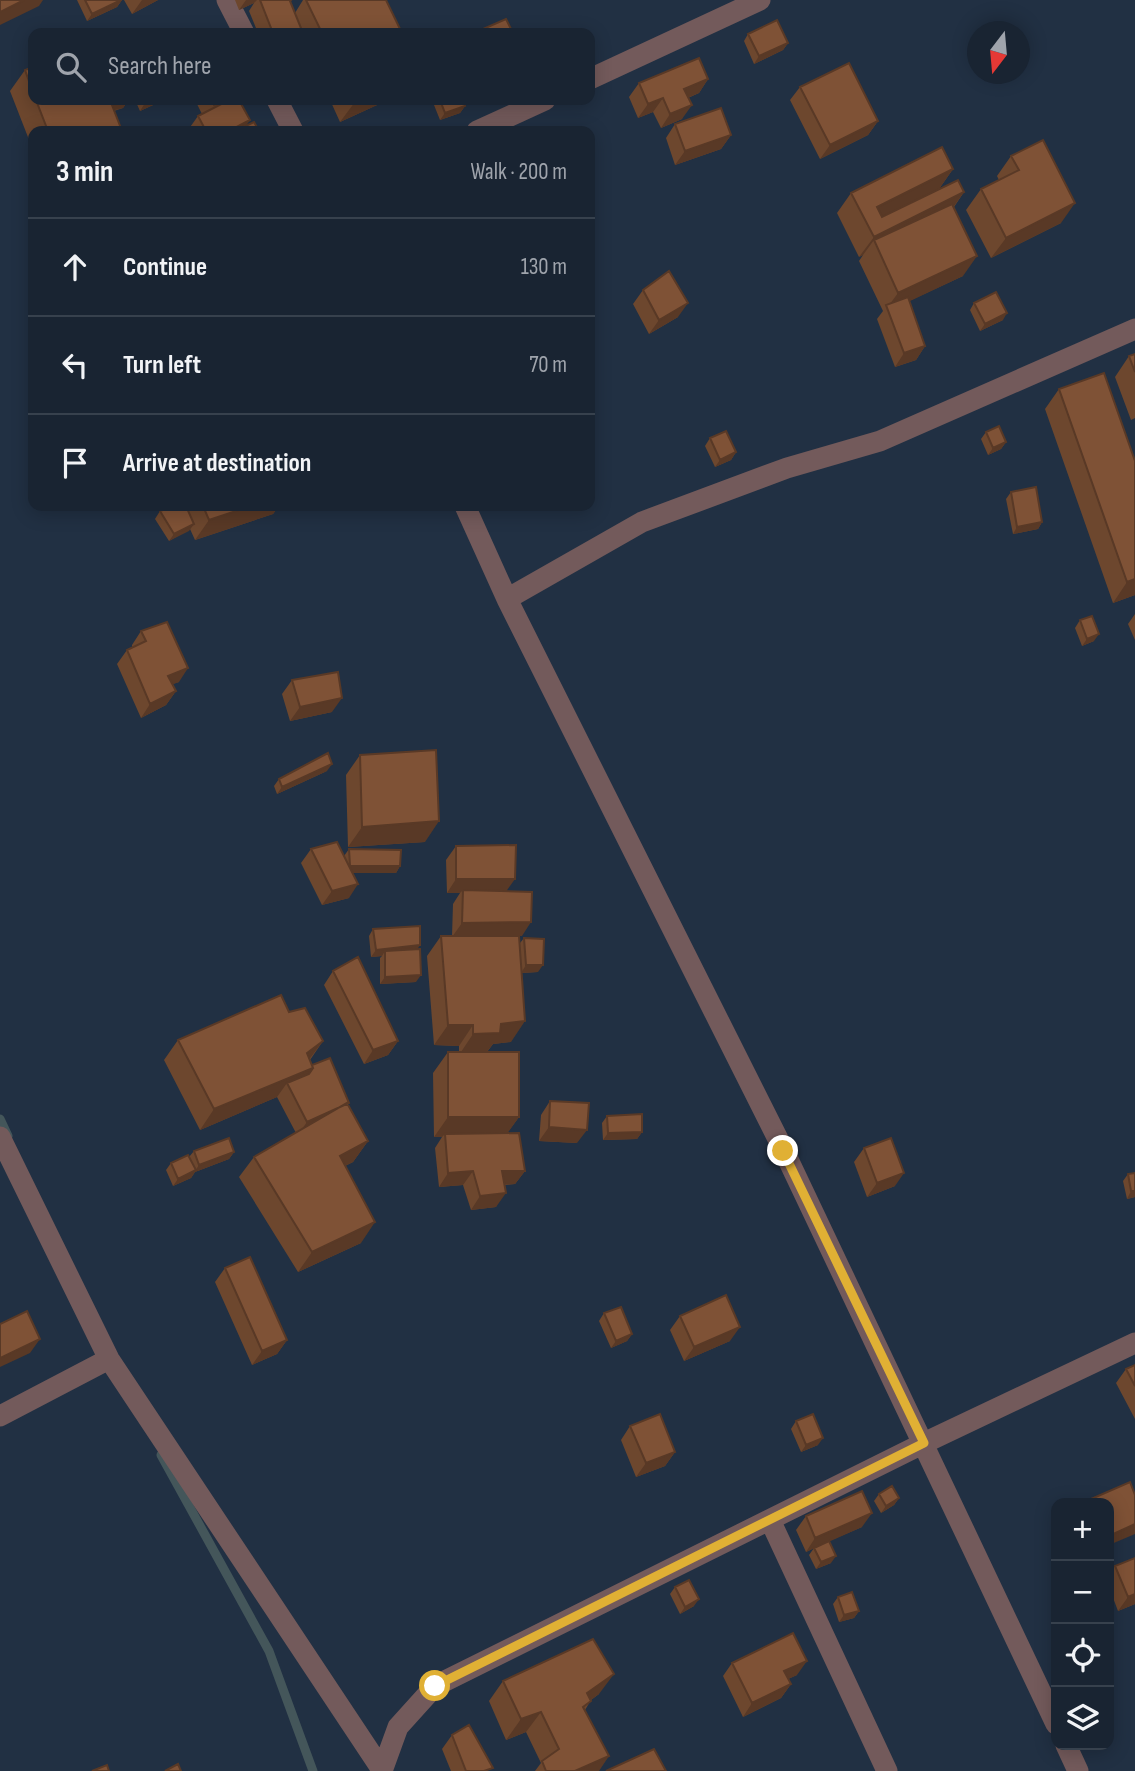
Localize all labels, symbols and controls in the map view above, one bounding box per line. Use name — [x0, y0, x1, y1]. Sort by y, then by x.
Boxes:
north arrow — [967, 21, 1030, 84]
search box — [28, 28, 595, 105]
icon: search — [52, 48, 90, 86]
text: Search here — [108, 51, 211, 82]
text: 3 min — [56, 154, 113, 190]
text: Walk · 200 m — [470, 158, 567, 186]
icon: ahead — [56, 248, 94, 286]
text: Continue — [123, 252, 207, 283]
text: 130 m — [521, 253, 567, 281]
icon: left — [56, 346, 94, 384]
text: Turn left — [123, 350, 201, 381]
text: 70 m — [529, 351, 567, 379]
icon: arrive — [56, 444, 94, 482]
text: Arrive at destination — [123, 448, 311, 479]
route end — [767, 1135, 798, 1166]
map controls — [1051, 1498, 1114, 1750]
button: + — [1051, 1498, 1114, 1561]
button: − — [1051, 1561, 1114, 1624]
button: locate — [1051, 1624, 1114, 1687]
route start — [419, 1670, 450, 1701]
button: layers — [1051, 1687, 1114, 1750]

